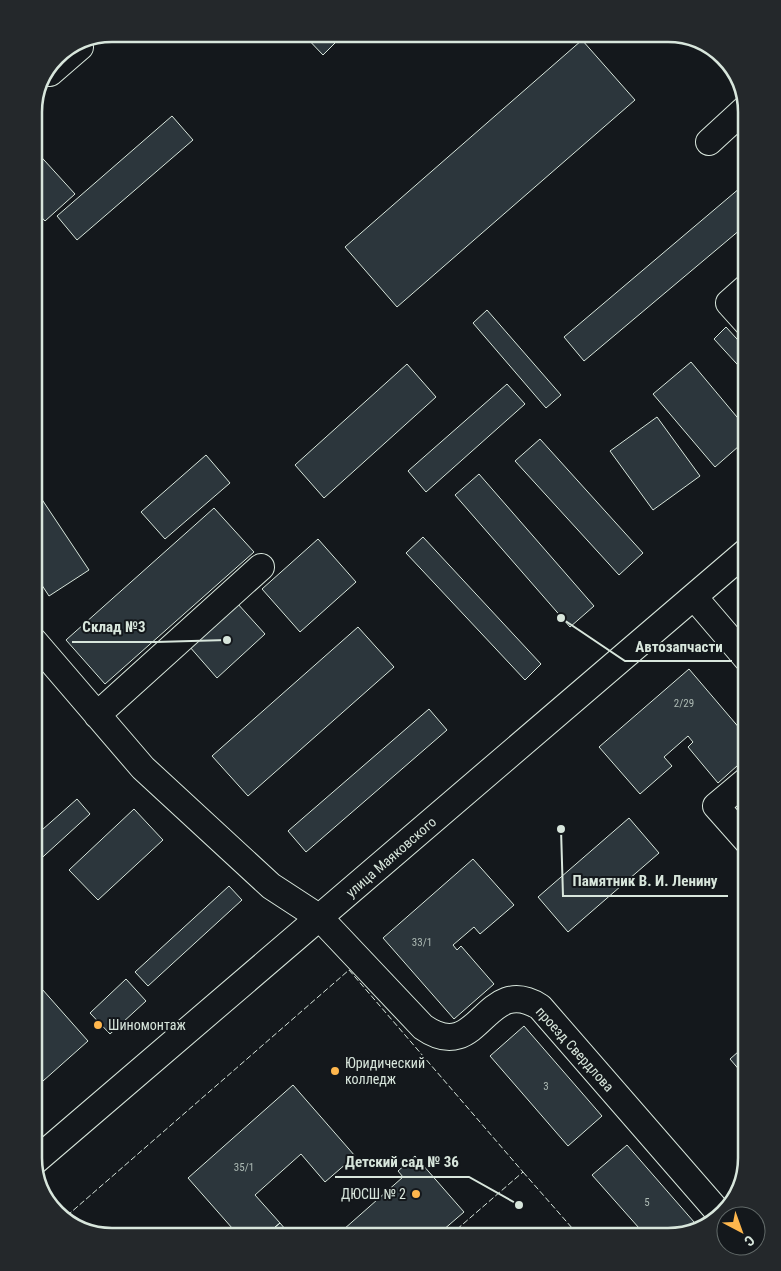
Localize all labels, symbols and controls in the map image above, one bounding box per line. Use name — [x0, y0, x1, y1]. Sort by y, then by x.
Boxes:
callout: Склад №3 — [72, 612, 156, 642]
text: Склад №3 — [82, 618, 146, 636]
callout: Автозапчасти — [625, 631, 732, 661]
text: Автозапчасти — [635, 638, 723, 656]
house number: 2/29 — [674, 697, 694, 710]
street label: улица Маяковского — [343, 814, 439, 900]
callout: Памятник В. И. Ленину — [563, 866, 728, 896]
text: Памятник В. И. Ленину — [572, 872, 718, 890]
house number: 33/1 — [412, 936, 432, 949]
street label: проезд Свердлова — [533, 1003, 617, 1095]
place label: Шиномонтаж — [108, 1017, 186, 1033]
marker: Шиномонтаж — [92, 1019, 104, 1031]
place label: Юридический колледж — [345, 1055, 425, 1087]
marker: Юридический колледж — [329, 1065, 341, 1077]
house number: 3 — [543, 1080, 549, 1093]
callout: Детский сад № 36 — [335, 1147, 469, 1177]
text: Детский сад № 36 — [345, 1153, 459, 1171]
house number: 35/1 — [234, 1161, 254, 1174]
place label: ДЮСШ № 2 — [341, 1186, 406, 1202]
marker: ДЮСШ № 2 — [410, 1188, 422, 1200]
house number: 5 — [644, 1196, 650, 1209]
north arrow — [716, 1206, 766, 1256]
text: С — [741, 1232, 758, 1249]

